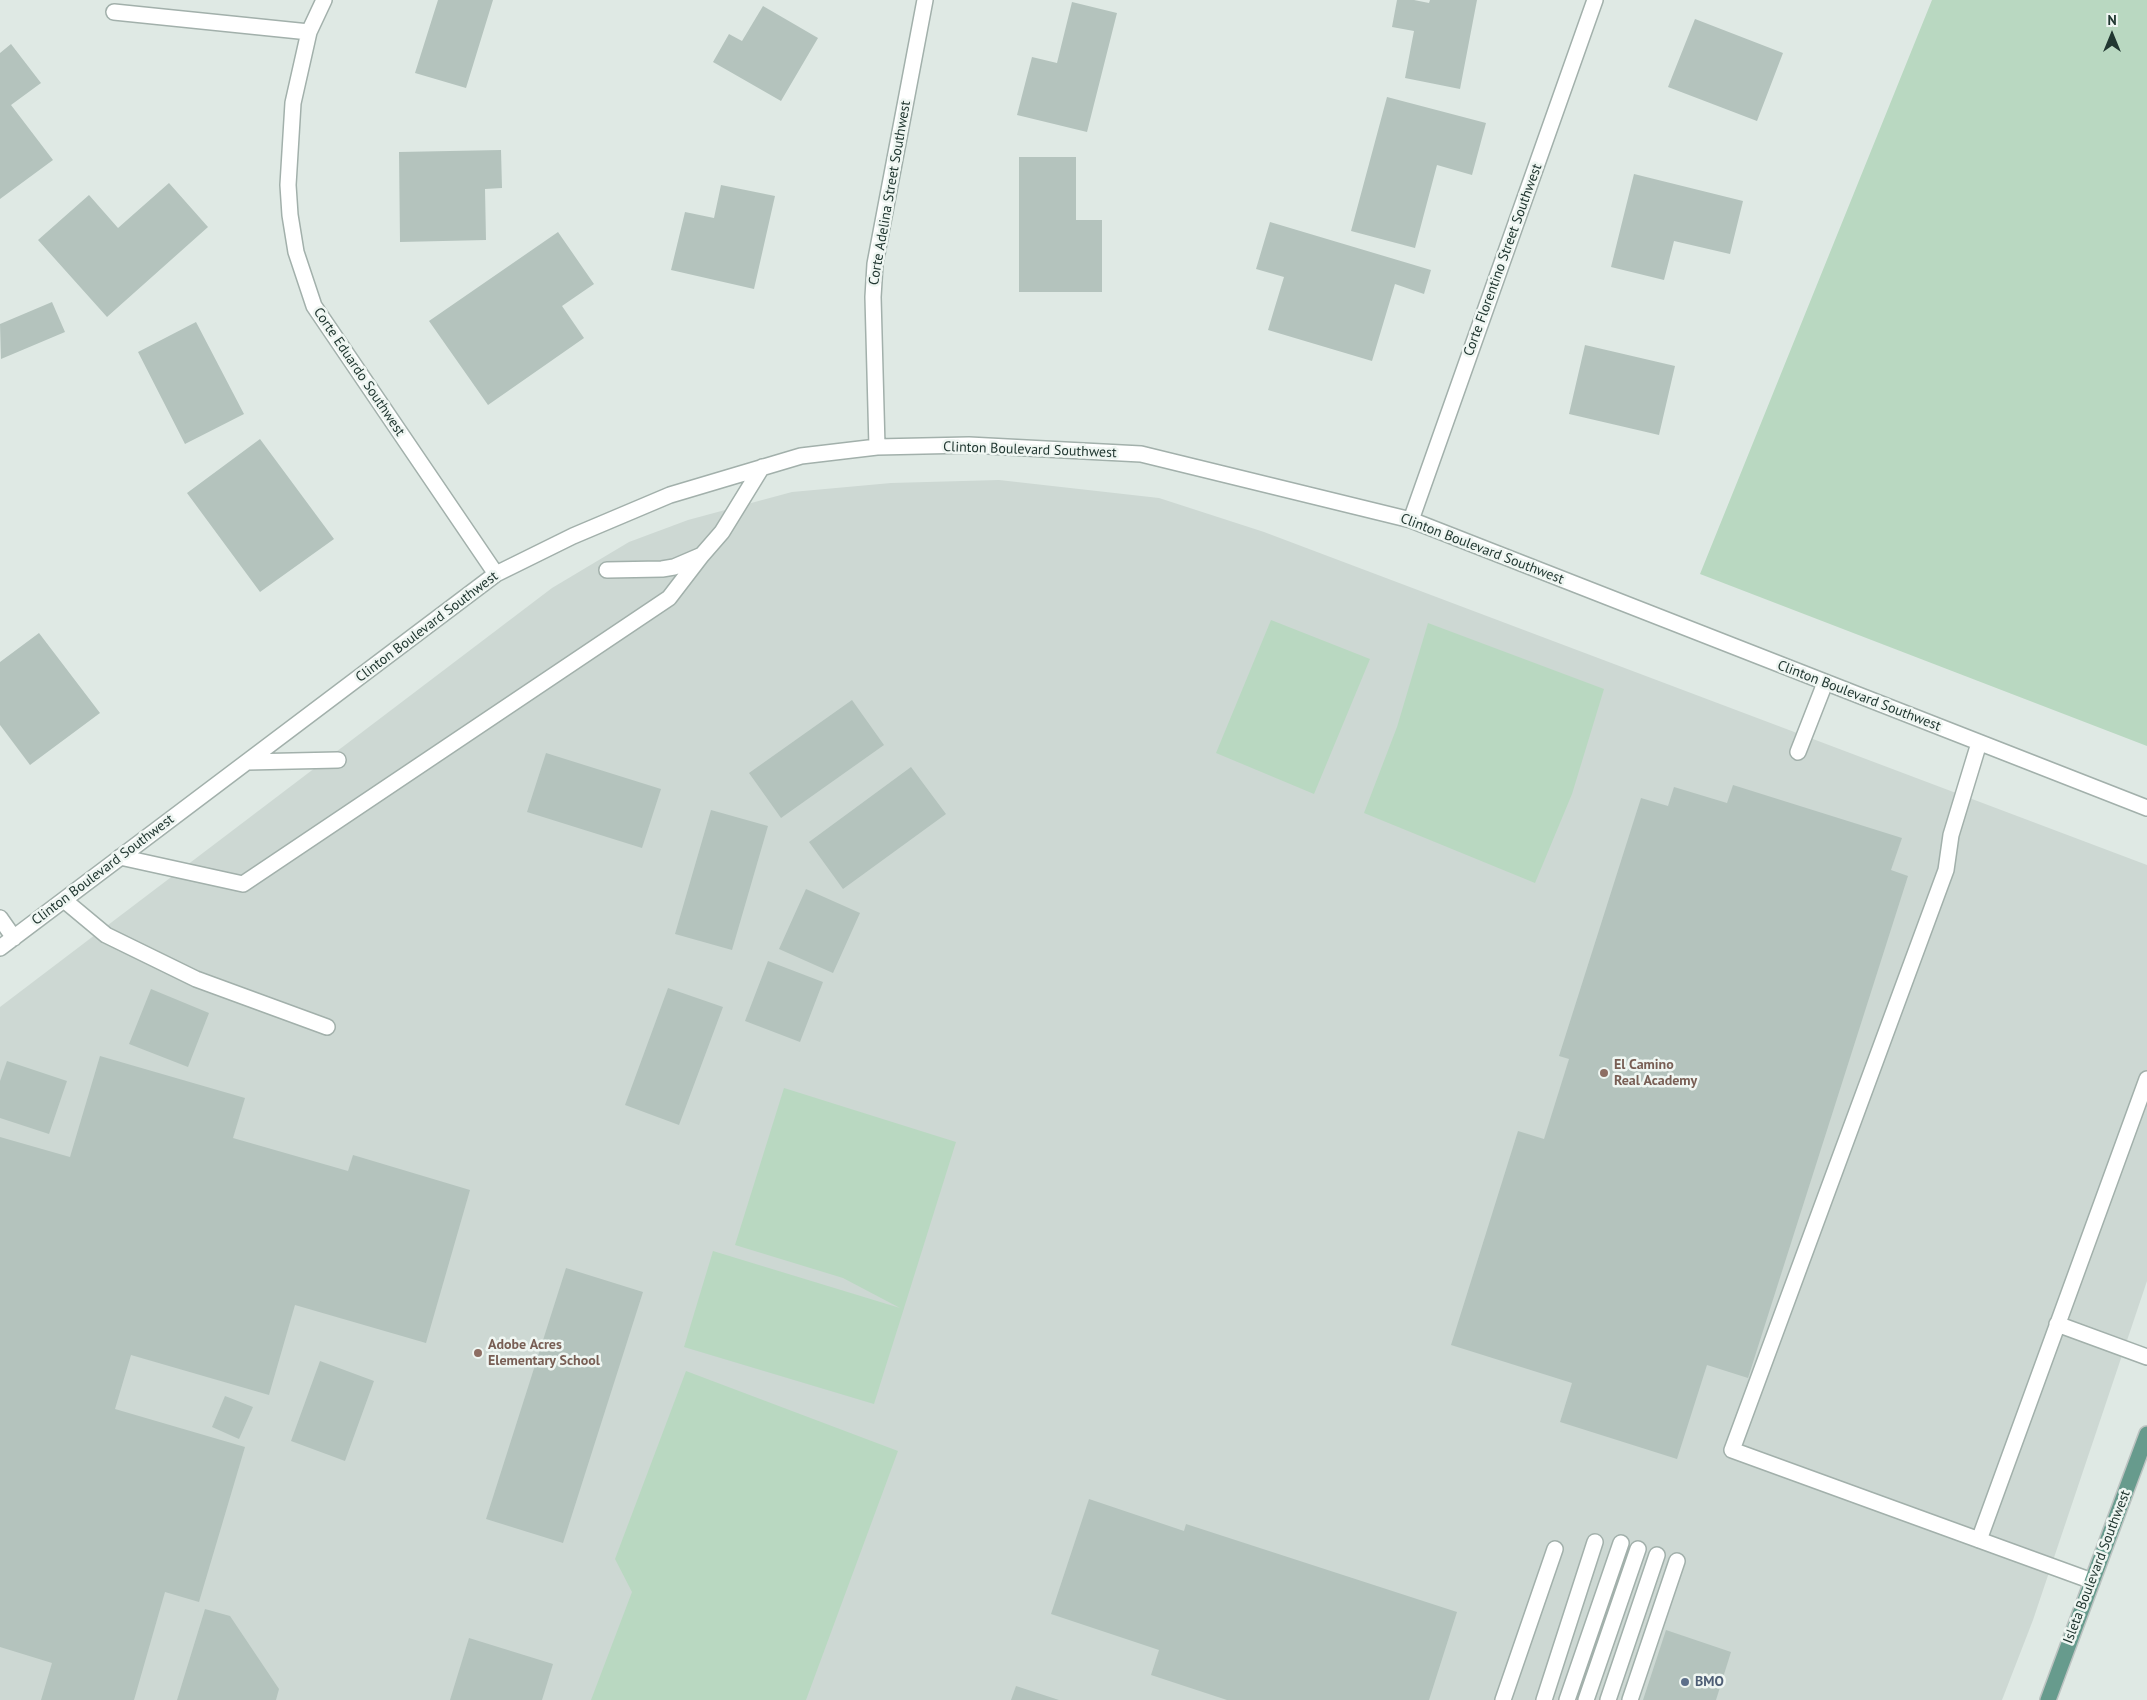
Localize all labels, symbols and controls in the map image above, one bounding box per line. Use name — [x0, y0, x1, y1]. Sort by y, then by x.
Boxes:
north arrow — [2087, 10, 2137, 60]
text: N — [2107, 11, 2117, 29]
street label: Corte Adelina Street Southwest — [865, 100, 915, 286]
street label: Corte Florentino Street Southwest — [1460, 161, 1546, 359]
street label: Corte Eduardo Southwest — [310, 305, 408, 439]
street label: Clinton Boulevard Southwest — [943, 439, 1117, 461]
street label: Clinton Boulevard Southwest — [1398, 510, 1566, 588]
street label: Clinton Boulevard Southwest — [353, 568, 501, 686]
street label: Clinton Boulevard Southwest — [1775, 657, 1943, 735]
street label: Clinton Boulevard Southwest — [29, 811, 177, 929]
place label: El Camino Real Academy — [1614, 1057, 1697, 1090]
marker: El Camino Real Academy — [1598, 1067, 1610, 1079]
place label: Adobe Acres Elementary School — [488, 1337, 600, 1370]
marker: Adobe Acres Elementary School — [472, 1347, 484, 1359]
street label: Isleta Boulevard Southwest — [2060, 1488, 2134, 1646]
place label: BMO — [1695, 1674, 1724, 1690]
marker: BMO — [1679, 1676, 1691, 1688]

